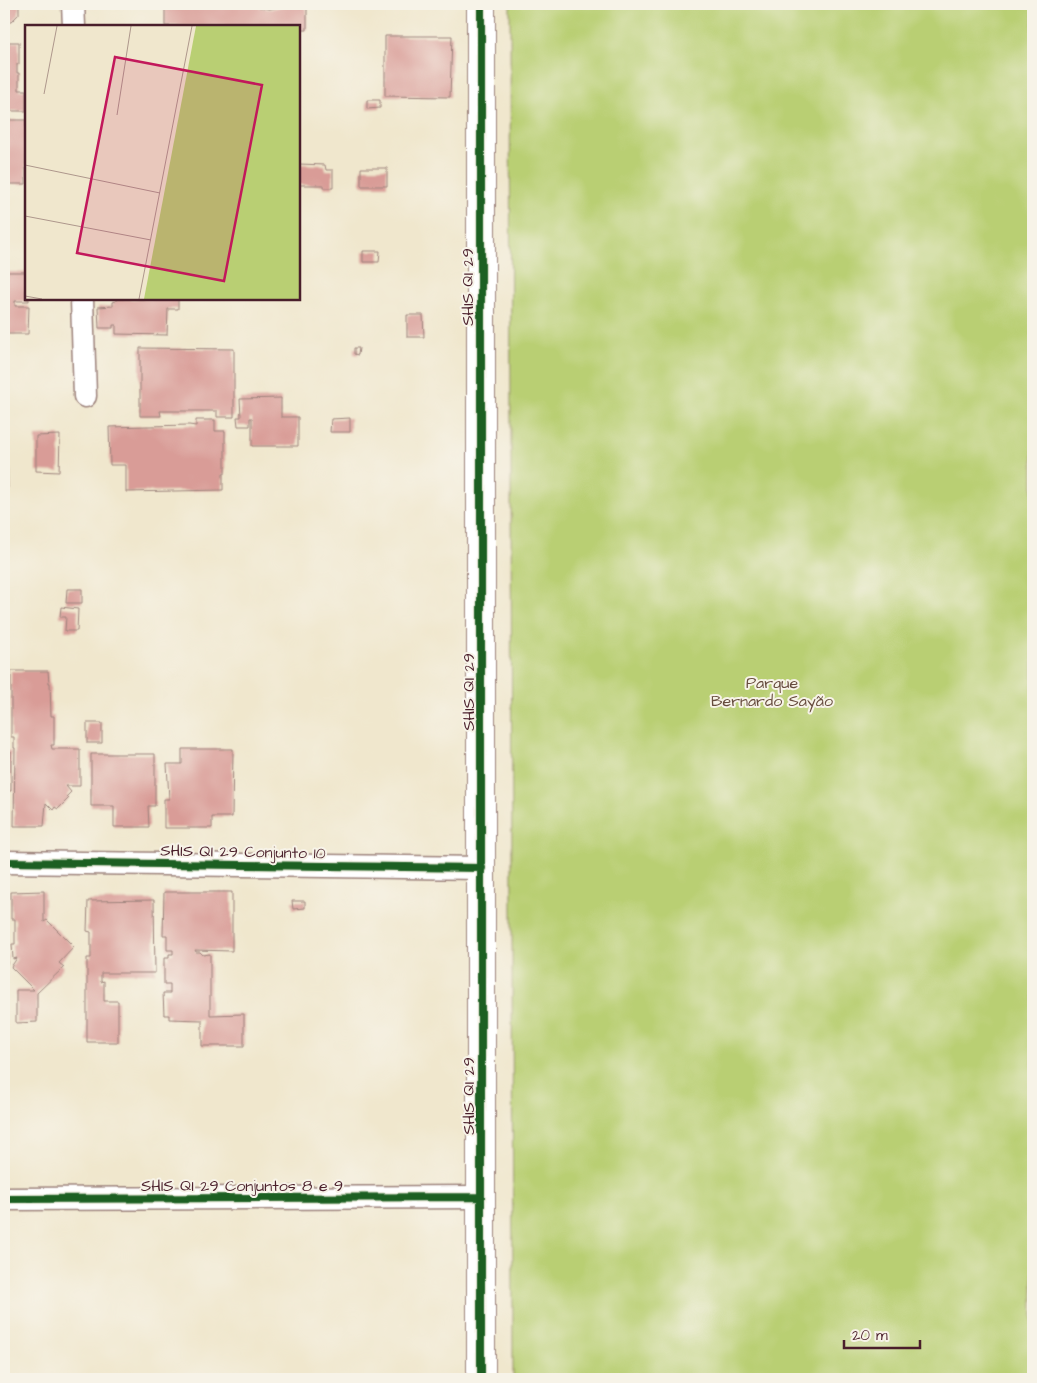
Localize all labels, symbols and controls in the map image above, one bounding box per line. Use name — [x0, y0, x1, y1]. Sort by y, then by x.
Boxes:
inset map — [25, 25, 300, 300]
street label: SHIS QI 29 — [457, 248, 479, 326]
street label: SHIS QI 29 — [458, 653, 480, 731]
park label: Parque Bernardo Sayão — [711, 672, 833, 713]
street label: SHIS QI 29 Conjunto 10 — [160, 840, 326, 864]
street label: SHIS QI 29 — [458, 1057, 480, 1135]
street label: SHIS QI 29 Conjuntos 8 e 9 — [141, 1175, 343, 1197]
scale bar — [844, 1318, 921, 1350]
text: 20 m — [852, 1325, 888, 1346]

